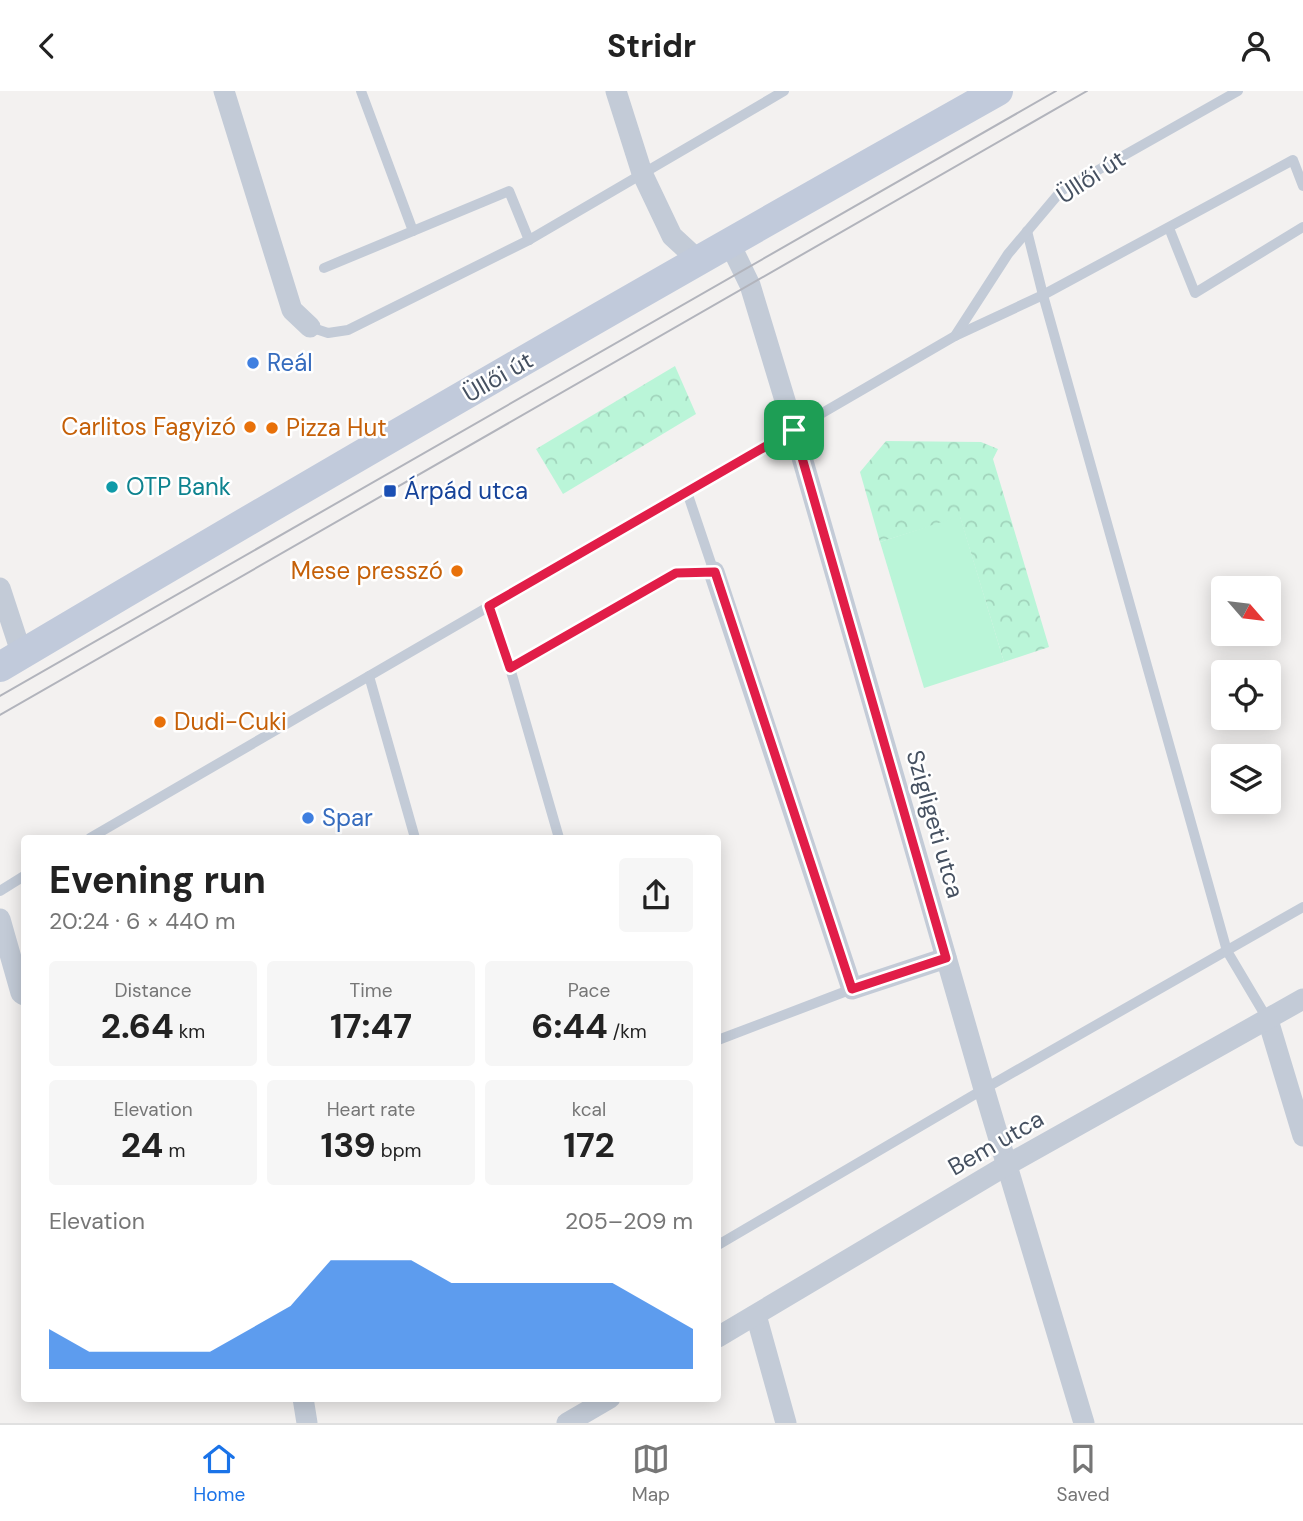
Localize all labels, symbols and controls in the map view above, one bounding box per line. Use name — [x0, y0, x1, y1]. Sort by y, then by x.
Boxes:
text: Stridr — [607, 25, 696, 67]
icon: back — [28, 27, 66, 65]
icon: person — [1237, 27, 1275, 65]
street label: Üllői út — [1050, 143, 1131, 210]
street label: Üllői út — [457, 344, 538, 409]
place label: Reál — [267, 347, 313, 378]
marker: Reál — [245, 355, 261, 371]
pin — [764, 400, 824, 460]
place label: Carlitos Fagyizó — [61, 411, 236, 442]
icon: arrive — [775, 411, 813, 449]
place label: Pizza Hut — [286, 412, 387, 443]
marker: Carlitos Fagyizó — [242, 419, 258, 435]
marker: Pizza Hut — [264, 420, 280, 436]
place label: OTP Bank — [126, 471, 231, 502]
place label: Árpád utca — [404, 475, 528, 506]
marker: OTP Bank — [104, 479, 120, 495]
marker: Árpád utca — [382, 483, 398, 499]
place label: Mese presszó — [291, 555, 443, 586]
marker: Mese presszó — [449, 563, 465, 579]
north arrow — [1211, 576, 1281, 646]
map controls — [1211, 576, 1281, 814]
button: locate — [1211, 660, 1281, 730]
place label: Dudi-Cuki — [174, 706, 287, 737]
marker: Dudi-Cuki — [152, 714, 168, 730]
button: layers — [1211, 744, 1281, 814]
street label: Szigligeti utca — [900, 746, 971, 901]
place label: Spar — [322, 802, 373, 833]
marker: Spar — [300, 810, 316, 826]
text: Evening run — [49, 855, 266, 905]
button: share — [619, 858, 693, 932]
text: 20:24 · 6 × 440 m — [49, 906, 236, 936]
text: Distance — [114, 978, 192, 1003]
text: Time — [350, 978, 392, 1003]
text: Pace — [568, 978, 610, 1003]
text: 2.64 — [101, 1003, 174, 1049]
text: 17:47 — [330, 1003, 412, 1049]
text: 6:44 — [531, 1003, 608, 1049]
text: km — [174, 1019, 205, 1044]
text: /km — [608, 1019, 647, 1044]
text: Elevation — [113, 1097, 193, 1122]
text: Heart rate — [327, 1097, 415, 1122]
text: kcal — [572, 1097, 606, 1122]
street label: Bem utca — [942, 1103, 1049, 1182]
text: 24 — [121, 1122, 163, 1168]
text: 139 — [320, 1122, 376, 1168]
text: 172 — [563, 1122, 615, 1168]
text: m — [163, 1138, 185, 1163]
text: bpm — [376, 1138, 422, 1163]
text: Elevation — [49, 1206, 145, 1236]
text: 205–209 m — [565, 1206, 693, 1236]
tab: Home — [193, 1440, 245, 1507]
tab: Map — [632, 1440, 670, 1507]
tab: Saved — [1056, 1440, 1110, 1507]

